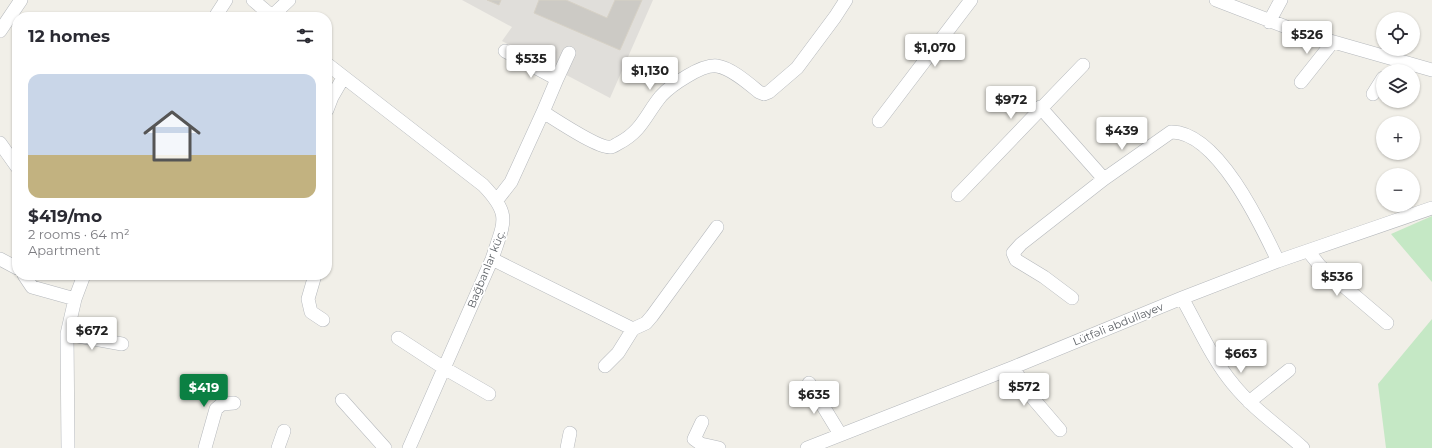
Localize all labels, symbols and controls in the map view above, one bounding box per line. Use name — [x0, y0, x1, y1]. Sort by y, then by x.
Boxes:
map controls — [1376, 12, 1420, 212]
button: locate — [1376, 12, 1420, 56]
pin: $526 — [1283, 21, 1331, 55]
icon: filters — [294, 25, 316, 47]
text: 12 homes — [28, 26, 110, 46]
text: $526 — [1291, 26, 1323, 42]
pin: $1,070 — [902, 34, 968, 68]
text: $1,070 — [914, 39, 956, 55]
pin: $535 — [507, 45, 555, 79]
text: $535 — [515, 50, 547, 66]
pin: $1,130 — [617, 57, 683, 91]
text: $1,130 — [631, 62, 669, 78]
button: layers — [1376, 64, 1420, 108]
pin: $972 — [987, 86, 1035, 120]
text: $972 — [995, 91, 1027, 107]
icon: home — [136, 100, 208, 172]
button: + — [1376, 116, 1420, 160]
pin: $439 — [1098, 117, 1146, 151]
text: $439 — [1105, 122, 1139, 138]
button: − — [1376, 168, 1420, 212]
text: $419/mo — [28, 206, 102, 226]
text: 2 rooms · 64 m² — [28, 226, 130, 242]
street label: Bağbanlar küç. — [464, 228, 508, 310]
text: Apartment — [28, 242, 100, 258]
pin: $536 — [1313, 263, 1361, 297]
text: $536 — [1321, 268, 1353, 284]
street label: Lütfəli abdullayev — [1071, 299, 1165, 349]
pin: $672 — [68, 317, 116, 351]
text: $672 — [76, 322, 108, 338]
pin: $663 — [1217, 340, 1265, 374]
text: $663 — [1225, 345, 1257, 361]
pin: $572 — [1000, 373, 1048, 407]
pin: $419 — [180, 374, 228, 408]
text: $572 — [1008, 378, 1040, 394]
text: $419 — [189, 379, 219, 395]
pin: $635 — [790, 381, 838, 415]
text: $635 — [798, 386, 830, 402]

